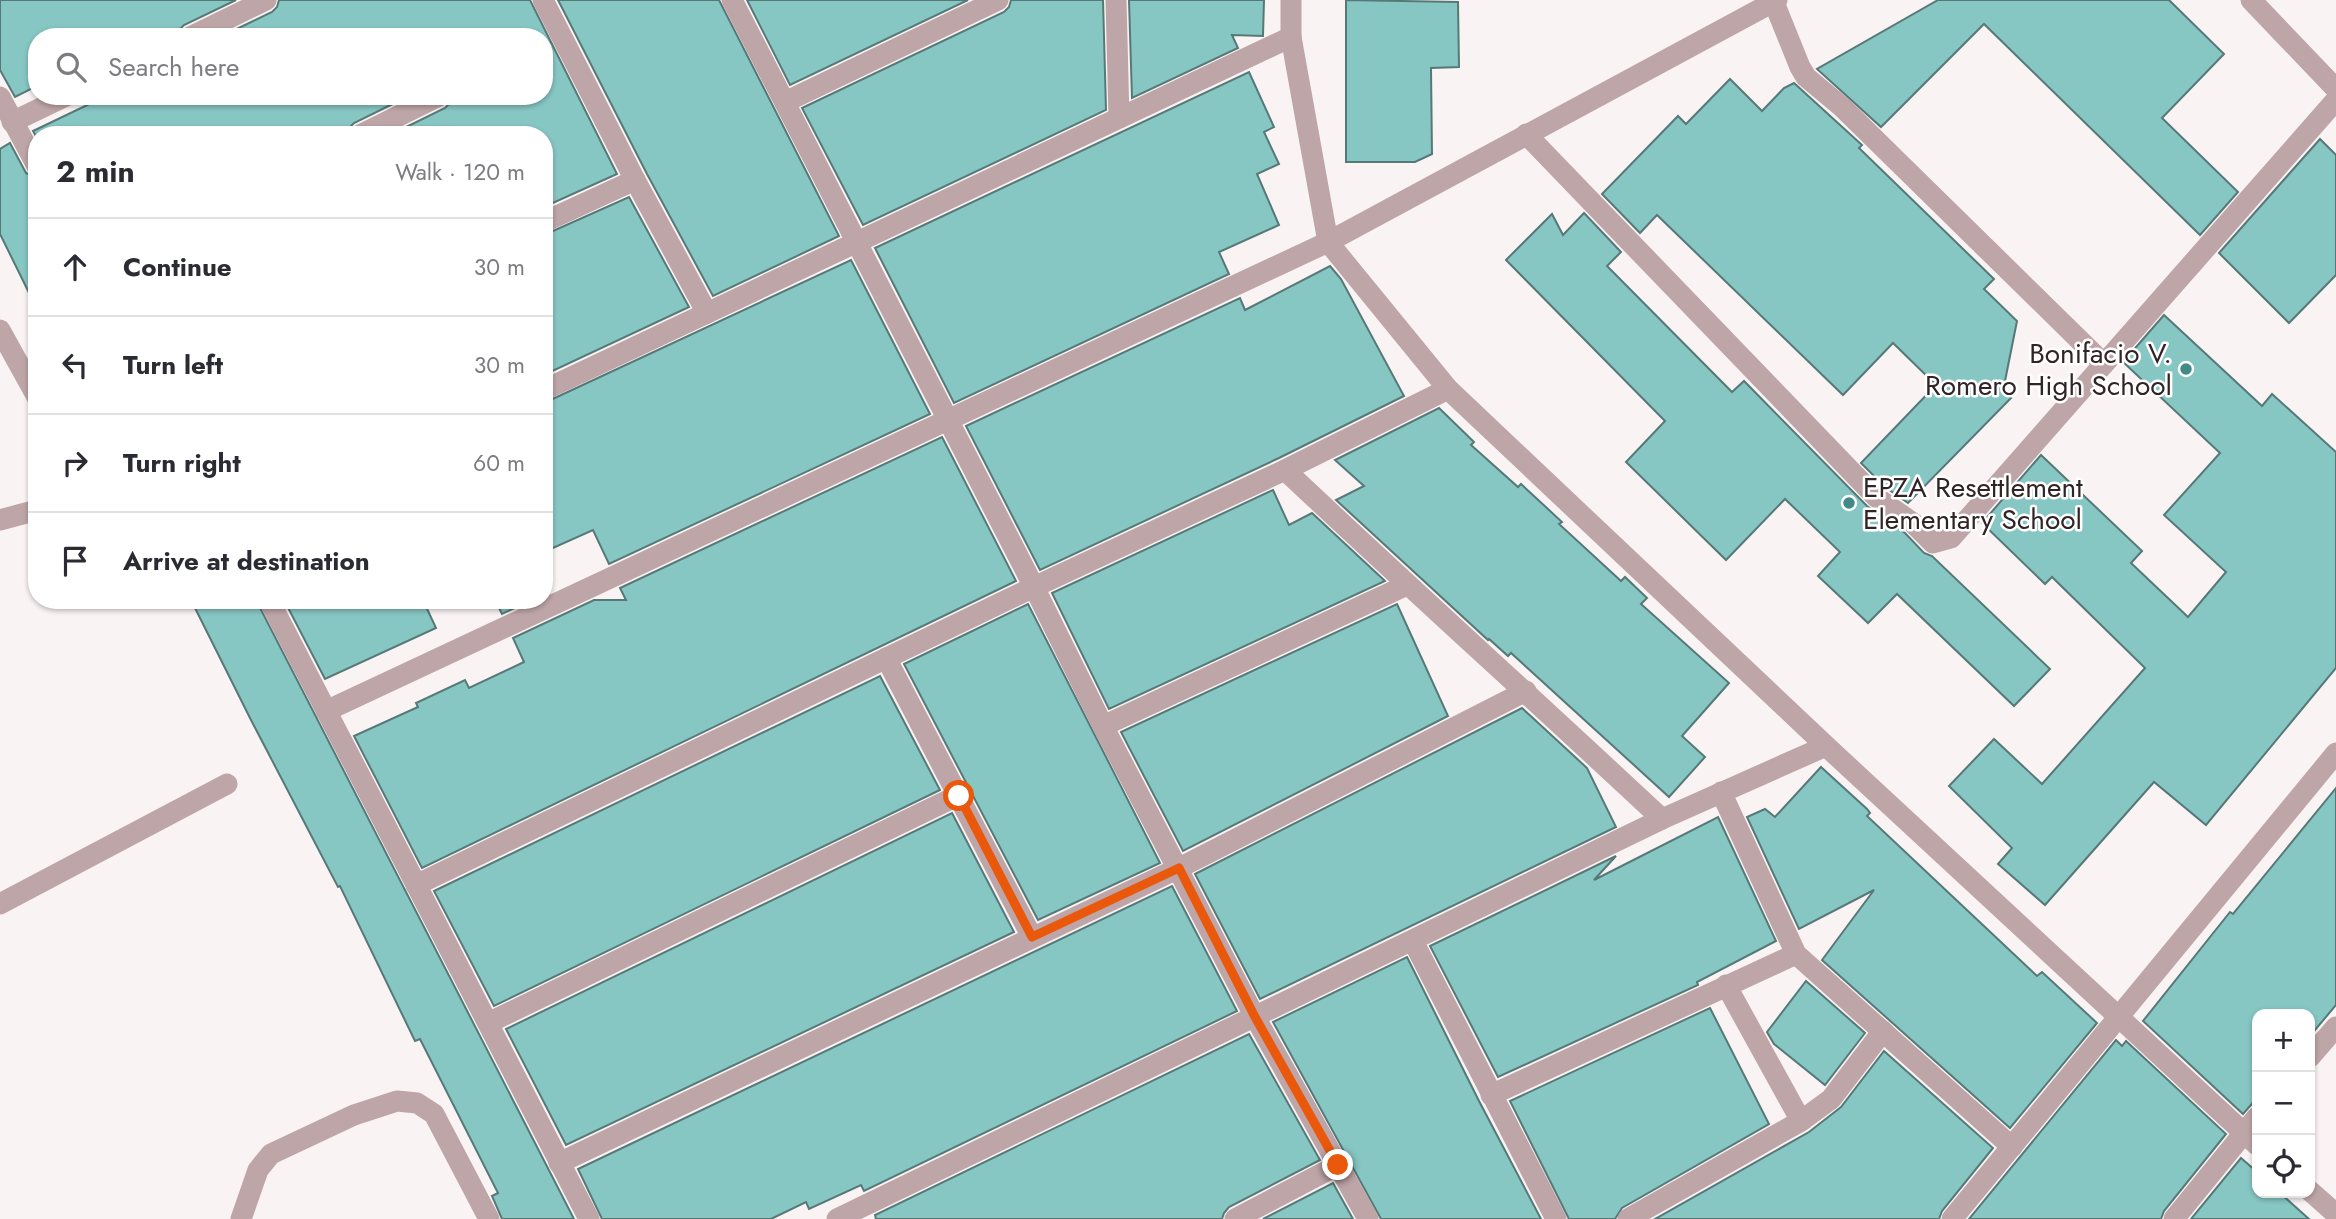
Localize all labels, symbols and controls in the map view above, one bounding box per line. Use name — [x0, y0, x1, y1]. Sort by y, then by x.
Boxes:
search box — [28, 28, 553, 105]
icon: search — [52, 48, 90, 86]
text: Search here — [108, 48, 240, 86]
text: 2 min — [56, 150, 135, 193]
text: Walk · 120 m — [395, 155, 525, 189]
icon: ahead — [56, 248, 94, 286]
text: Continue — [123, 248, 232, 286]
text: 30 m — [474, 250, 525, 284]
place label: Bonifacio V. Romero High School — [1925, 333, 2172, 406]
icon: left — [56, 346, 94, 384]
text: Turn left — [123, 346, 223, 384]
text: 30 m — [474, 348, 525, 382]
marker: Bonifacio V. Romero High School — [2178, 361, 2194, 377]
icon: right — [56, 444, 94, 482]
text: Turn right — [123, 444, 241, 482]
text: 60 m — [473, 446, 525, 480]
place label: EPZA Resettlement Elementary School — [1863, 467, 2083, 540]
marker: EPZA Resettlement Elementary School — [1841, 495, 1857, 511]
icon: arrive — [56, 542, 94, 580]
text: Arrive at destination — [123, 542, 370, 580]
route start — [943, 780, 974, 811]
map controls — [2252, 1009, 2315, 1198]
button: + — [2252, 1009, 2315, 1072]
button: − — [2252, 1072, 2315, 1135]
button: locate — [2252, 1135, 2315, 1198]
route end — [1322, 1149, 1353, 1180]

